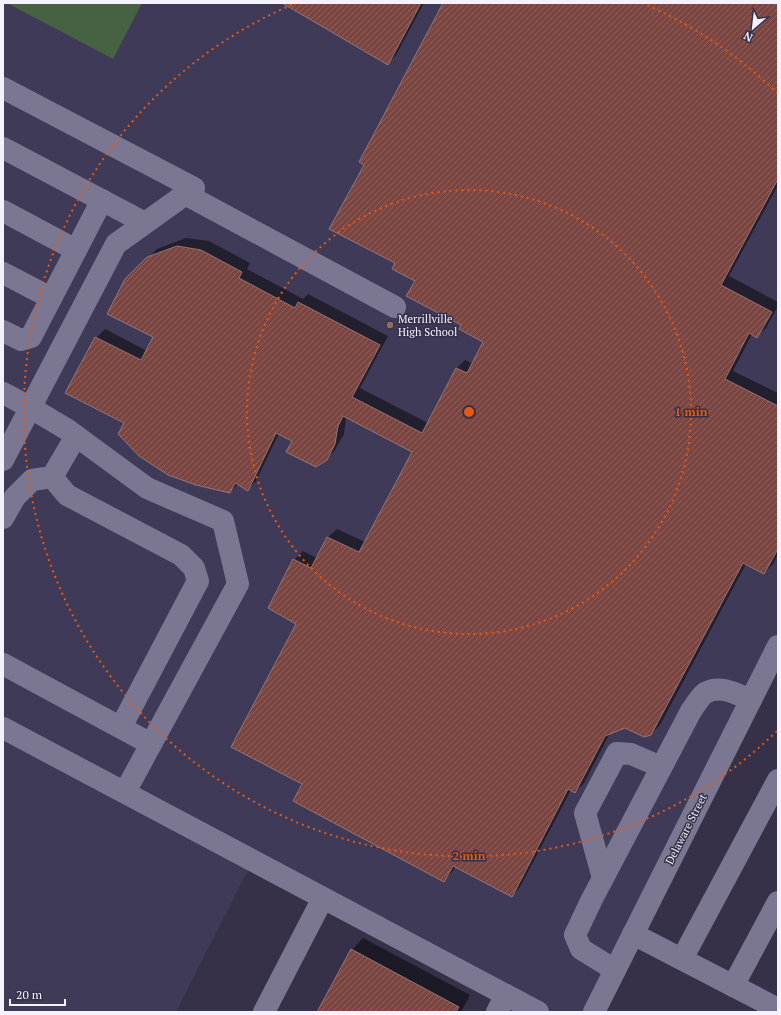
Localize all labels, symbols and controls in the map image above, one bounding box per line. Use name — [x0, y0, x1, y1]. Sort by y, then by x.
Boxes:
north arrow — [733, 8, 773, 48]
text: N — [741, 28, 755, 45]
place label: Merrillville High School — [398, 312, 457, 339]
marker: Merrillville High School — [385, 320, 395, 330]
text: 1 min — [675, 404, 708, 419]
centre of rings — [462, 405, 476, 419]
street label: Delaware Street — [662, 791, 710, 867]
text: 2 min — [453, 848, 486, 863]
scale bar — [10, 981, 65, 1007]
text: 20 m — [16, 987, 43, 1002]

